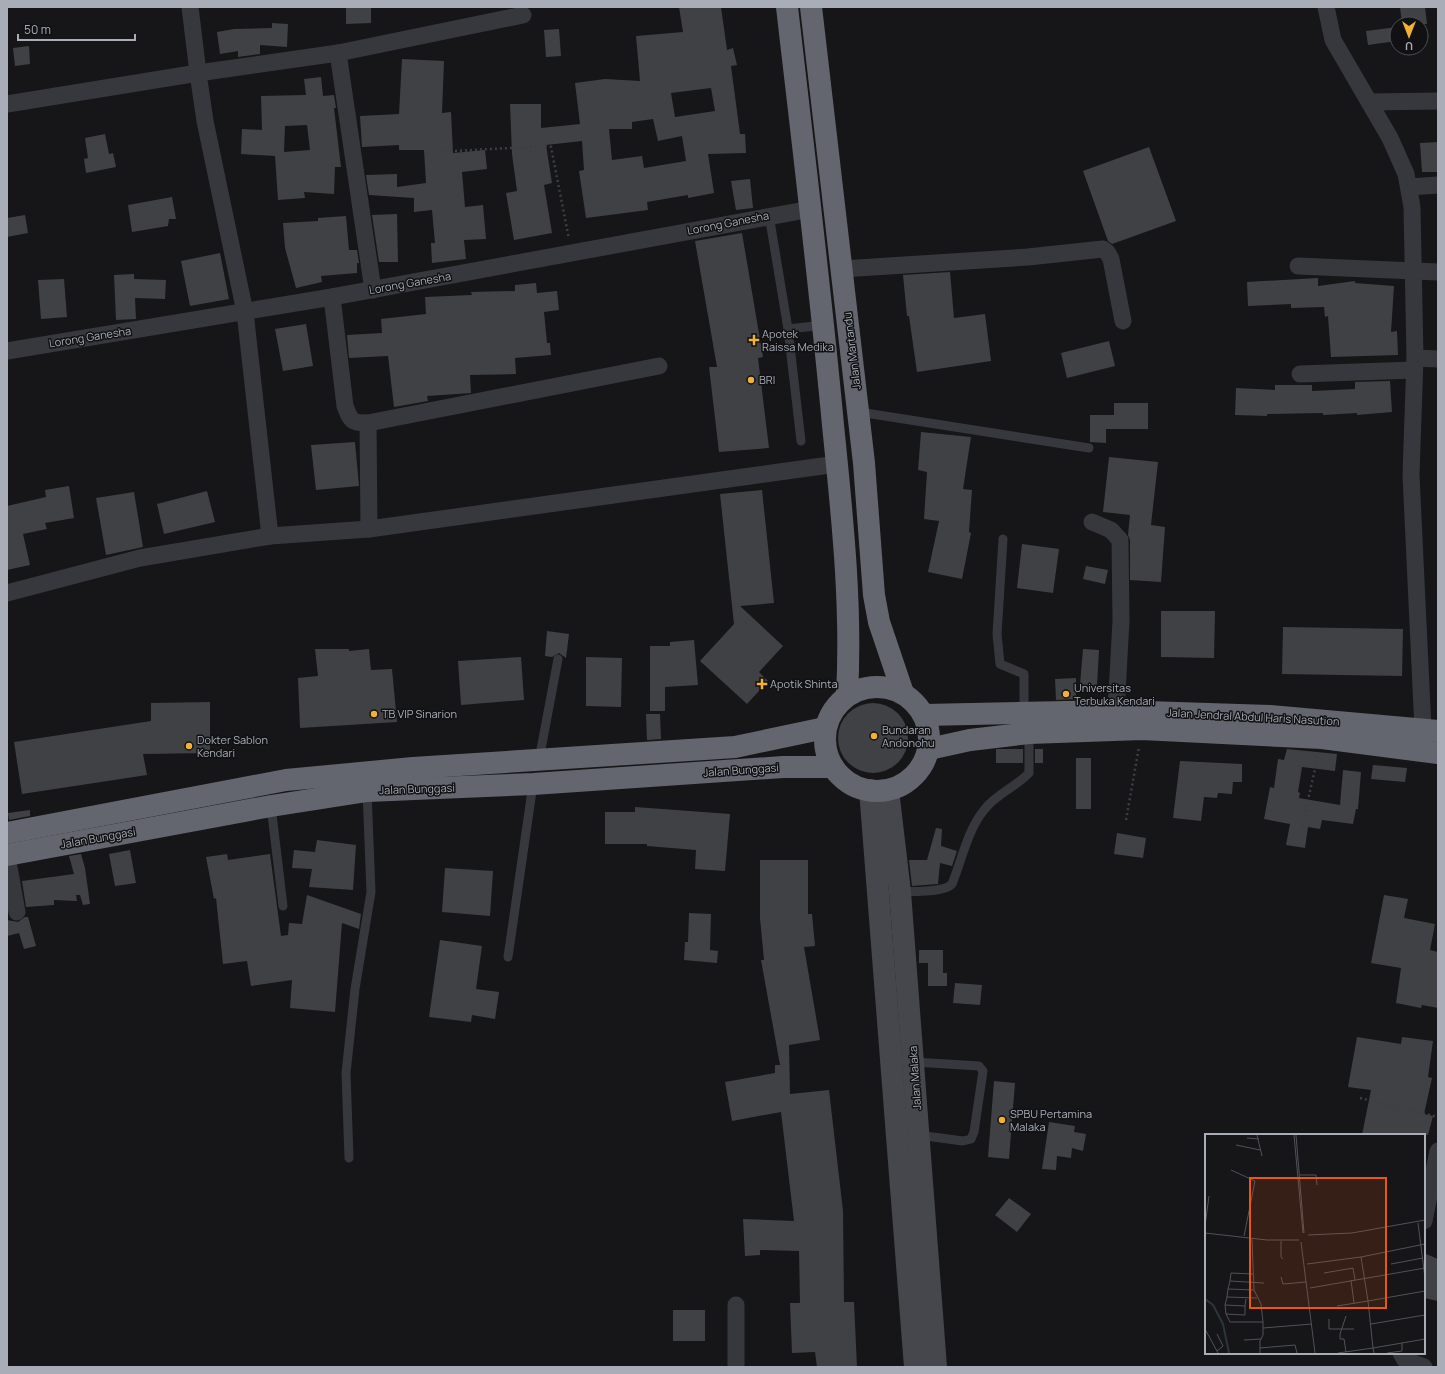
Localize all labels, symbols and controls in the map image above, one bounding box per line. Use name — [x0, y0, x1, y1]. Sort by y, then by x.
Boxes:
scale bar — [18, 16, 135, 42]
north arrow — [1389, 16, 1429, 56]
text: 50 m — [24, 21, 51, 38]
text: U — [1405, 39, 1413, 54]
street label: Lorong Ganesha — [686, 207, 770, 238]
street label: Lorong Ganesha — [368, 268, 452, 297]
street label: Jalan Martandu — [839, 311, 864, 391]
street label: Lorong Ganesha — [48, 323, 132, 350]
place label: Apotek Raissa Medika — [762, 326, 834, 354]
marker: Apotek Raissa Medika — [749, 335, 759, 345]
place label: BRI — [759, 372, 775, 387]
marker: BRI — [746, 375, 756, 385]
place label: Apotik Shinta — [770, 676, 838, 691]
marker: Apotik Shinta — [757, 679, 767, 689]
place label: Universitas Terbuka Kendari — [1074, 680, 1155, 708]
marker: Universitas Terbuka Kendari — [1061, 689, 1071, 699]
street label: Jalan Jendral Abdul Haris Nasution — [1166, 704, 1340, 729]
place label: TB VIP Sinarion — [382, 706, 457, 721]
marker: TB VIP Sinarion — [369, 709, 379, 719]
place label: Bundaran Andonohu — [882, 722, 935, 750]
marker: Bundaran Andonohu — [869, 731, 879, 741]
place label: Dokter Sablon Kendari — [197, 732, 268, 760]
marker: Dokter Sablon Kendari — [184, 741, 194, 751]
street label: Jalan Bunggasi — [703, 759, 779, 780]
street label: Jalan Bunggasi — [379, 780, 455, 797]
street label: Jalan Bunggasi — [59, 824, 137, 851]
street label: Jalan Malaka — [905, 1045, 924, 1111]
place label: SPBU Pertamina Malaka — [1010, 1106, 1092, 1134]
marker: SPBU Pertamina Malaka — [997, 1115, 1007, 1125]
inset map — [1205, 1134, 1425, 1354]

